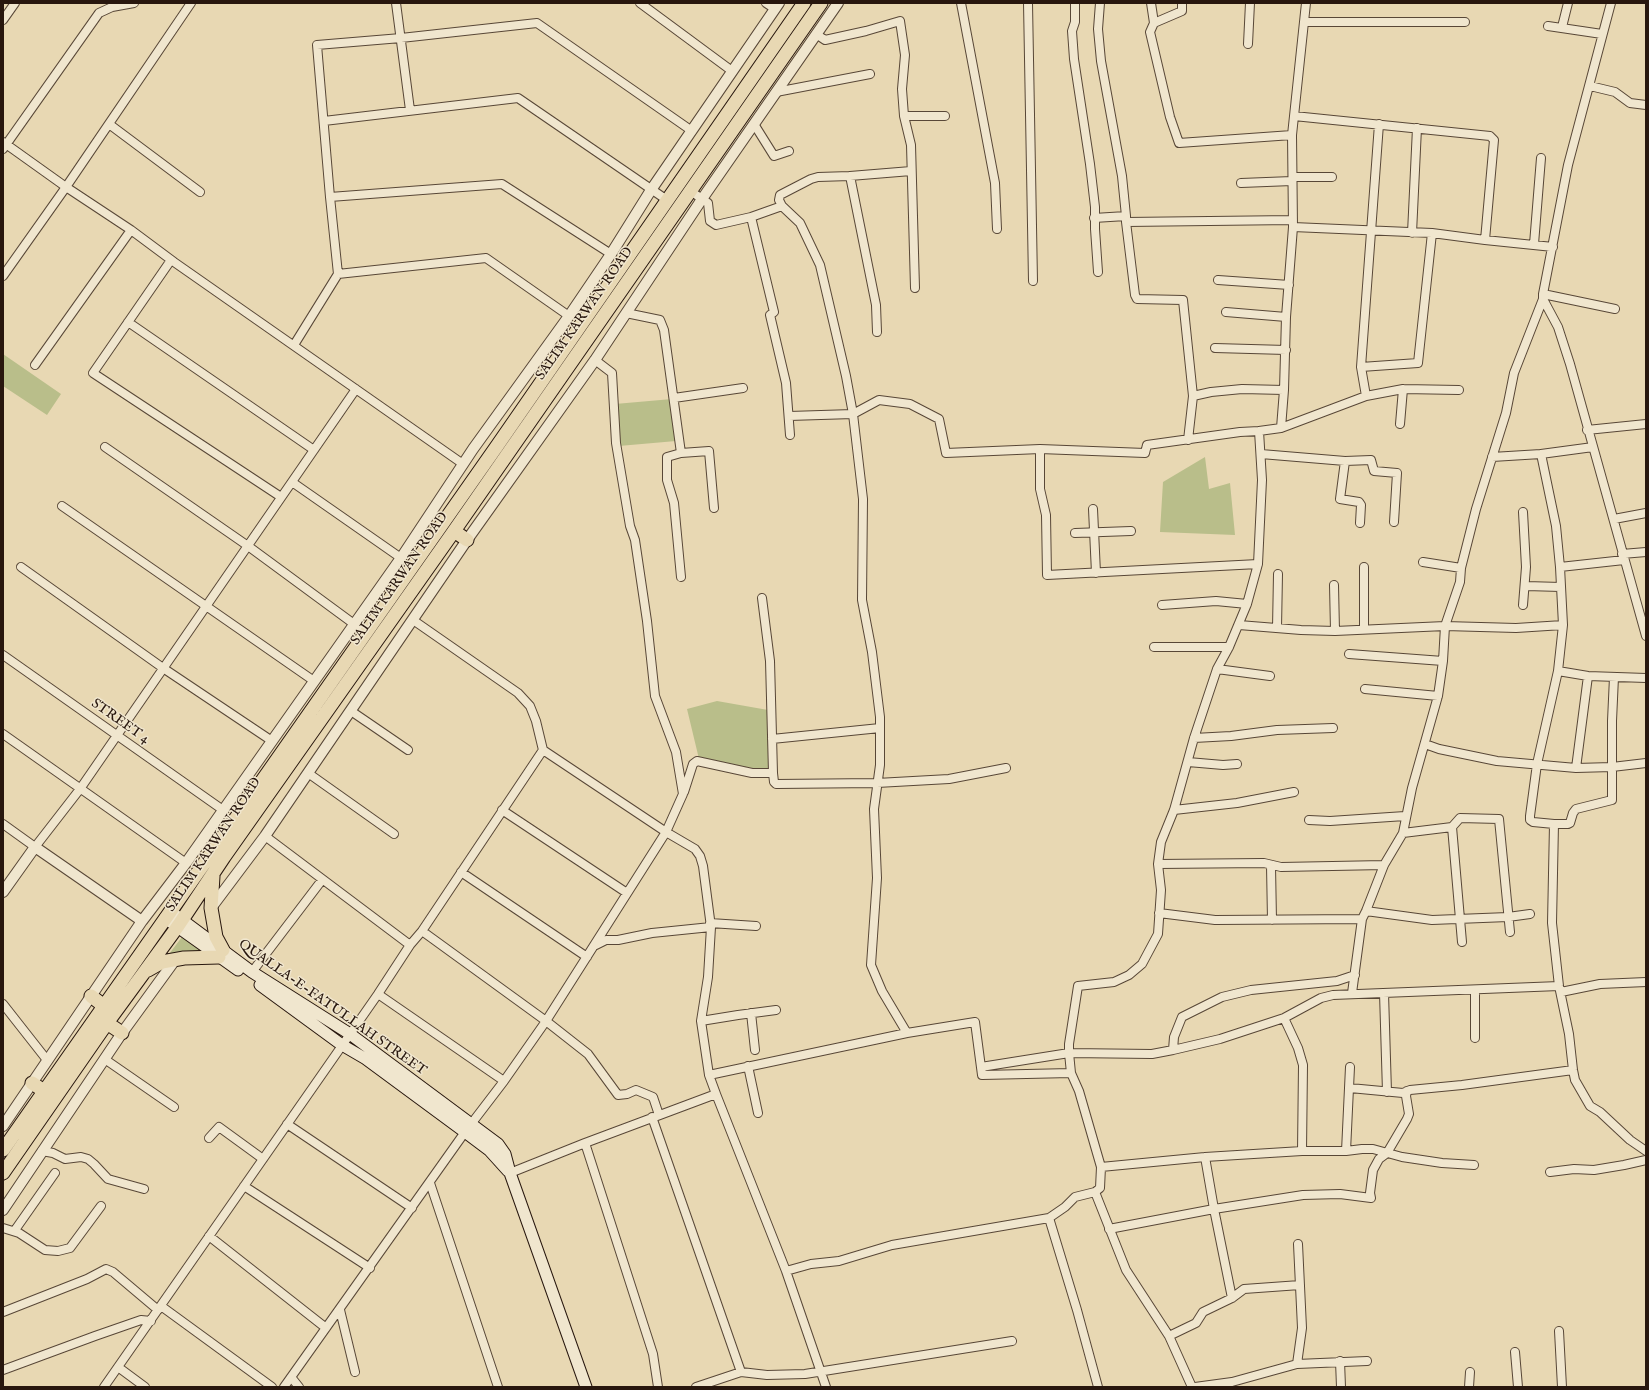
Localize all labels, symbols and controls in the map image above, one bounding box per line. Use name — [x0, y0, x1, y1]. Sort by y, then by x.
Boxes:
street label: SALIM KARWAN ROAD — [533, 244, 637, 384]
street label: SALIM KARWAN ROAD — [348, 509, 452, 649]
street label: STREET 4 — [88, 696, 152, 748]
street label: SALIM KARWAN ROAD — [163, 775, 265, 915]
street label: QUALLA-E-FATULLAH STREET — [235, 936, 429, 1080]

